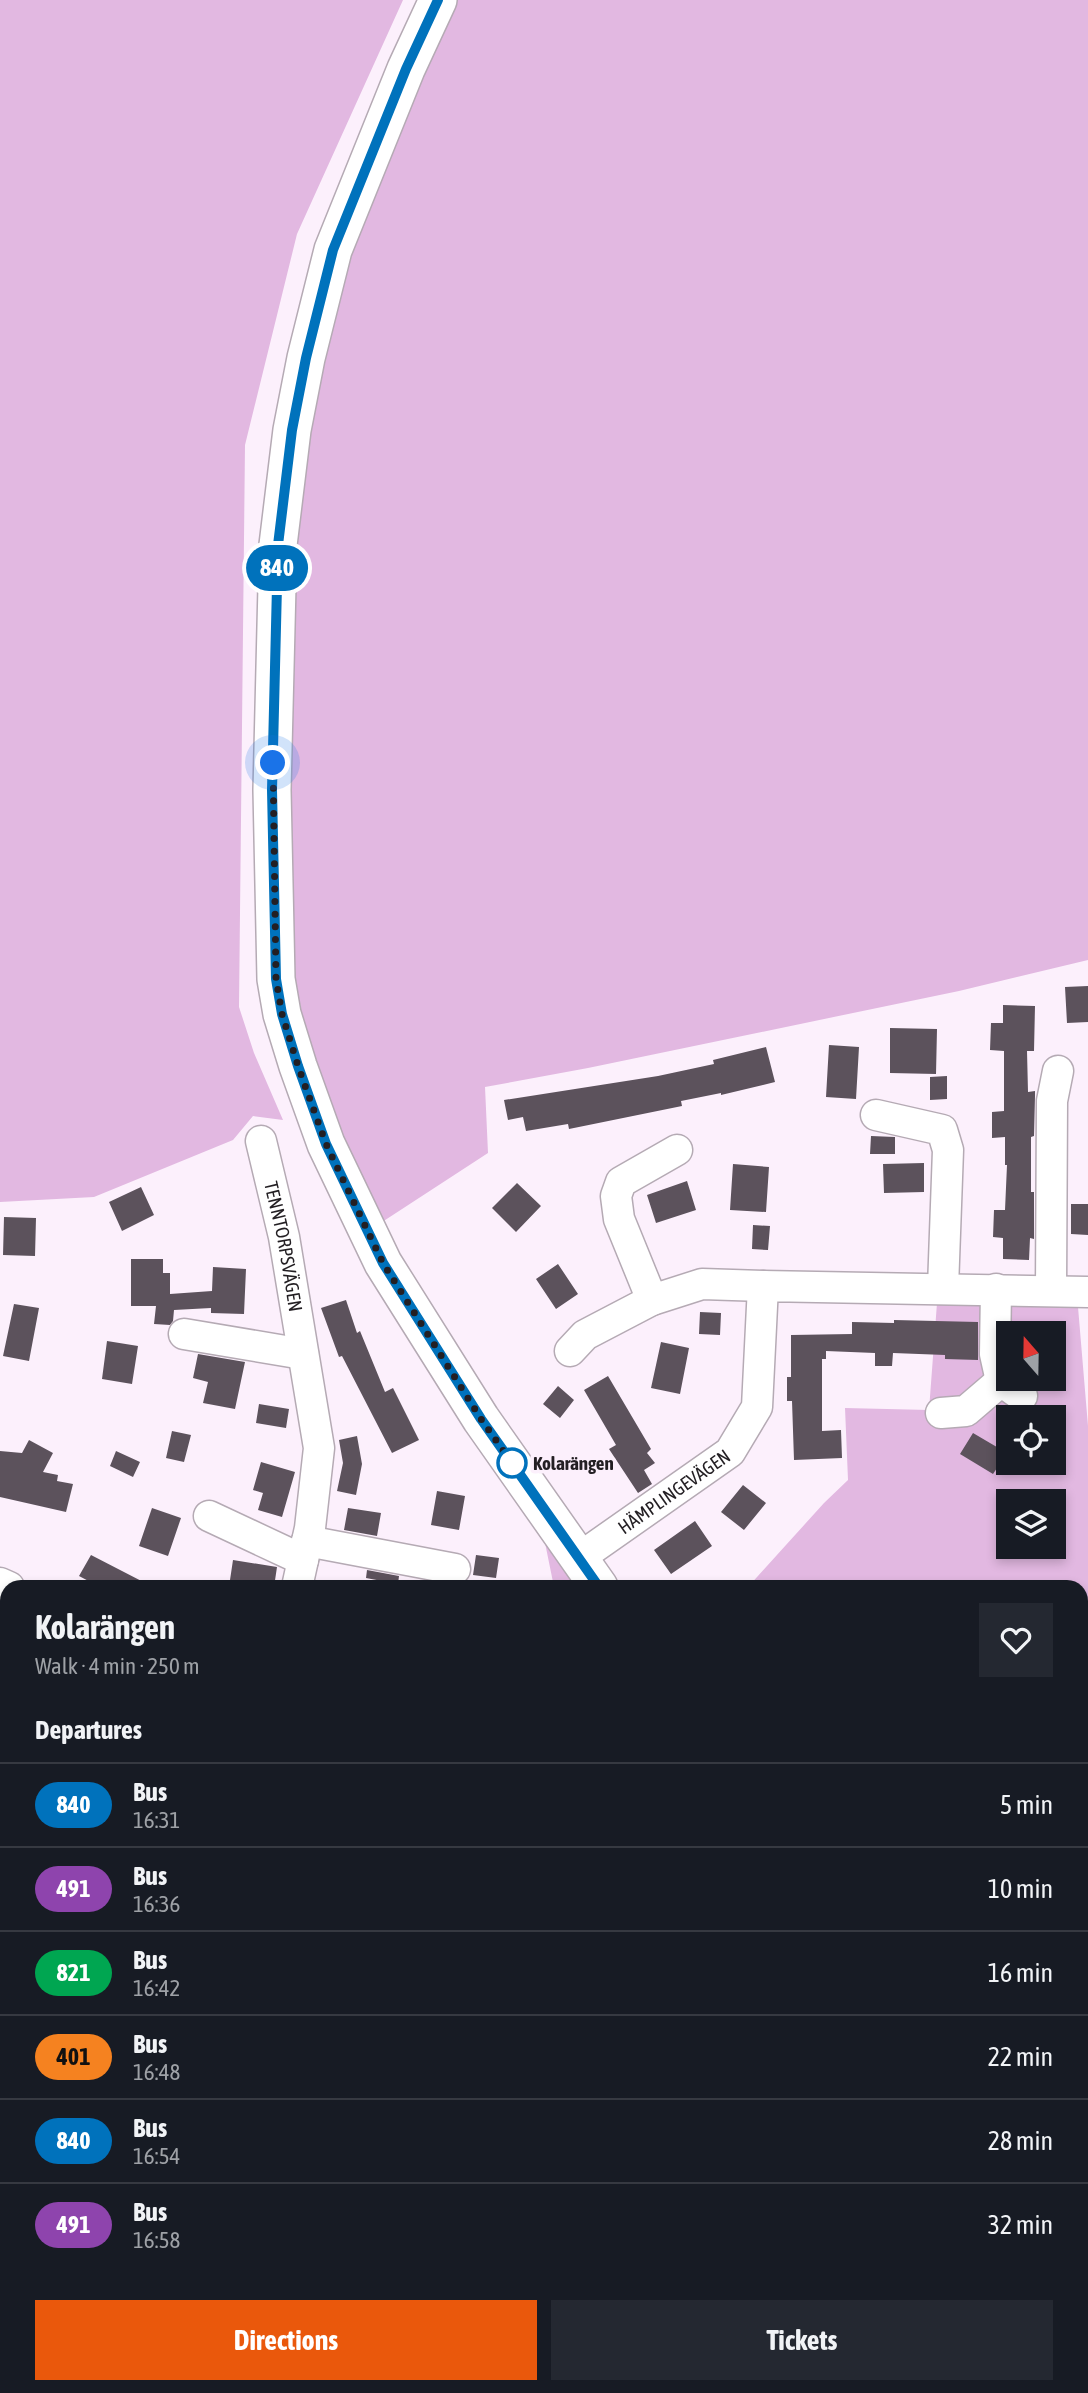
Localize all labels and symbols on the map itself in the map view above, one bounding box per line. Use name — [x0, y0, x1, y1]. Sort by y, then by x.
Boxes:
line badge: 840 — [237, 545, 317, 591]
your location — [255, 745, 290, 780]
street label: TENNTORPSVÄGEN — [260, 1179, 307, 1313]
north arrow — [996, 1321, 1066, 1391]
street label: HÄMPLINGEVÄGEN — [614, 1445, 734, 1538]
marker: Kolarängen — [497, 1448, 527, 1478]
place label: Kolarängen — [533, 1452, 614, 1474]

